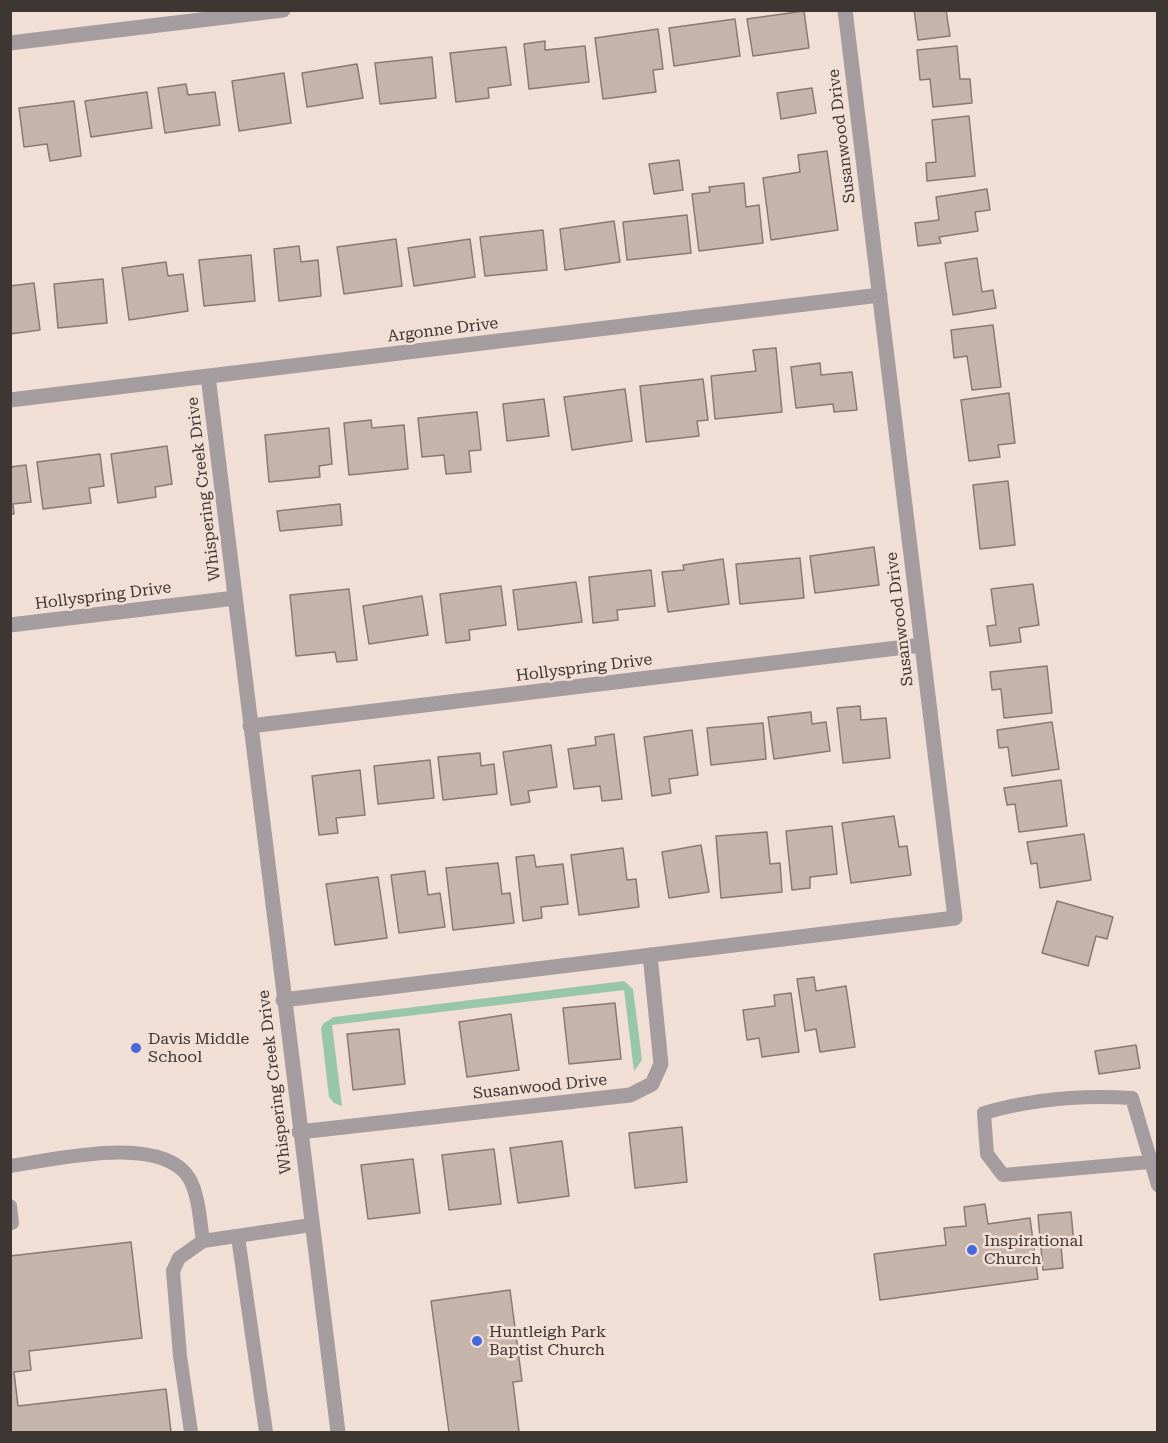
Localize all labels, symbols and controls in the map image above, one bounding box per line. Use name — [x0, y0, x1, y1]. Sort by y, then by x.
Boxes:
street label: Susanwood Drive — [824, 68, 860, 204]
street label: Argonne Drive — [387, 314, 499, 346]
street label: Whispering Creek Drive — [183, 396, 225, 582]
street label: Susanwood Drive — [882, 551, 918, 687]
street label: Hollyspring Drive — [34, 578, 172, 614]
street label: Hollyspring Drive — [515, 650, 653, 686]
street label: Whispering Creek Drive — [254, 989, 296, 1175]
place label: Davis Middle School — [148, 1029, 249, 1067]
marker: Davis Middle School — [129, 1041, 143, 1055]
street label: Susanwood Drive — [472, 1070, 608, 1104]
place label: Inspirational Church — [984, 1231, 1083, 1269]
marker: Inspirational Church — [965, 1243, 979, 1257]
place label: Huntleigh Park Baptist Church — [489, 1322, 606, 1360]
marker: Huntleigh Park Baptist Church — [470, 1334, 484, 1348]

